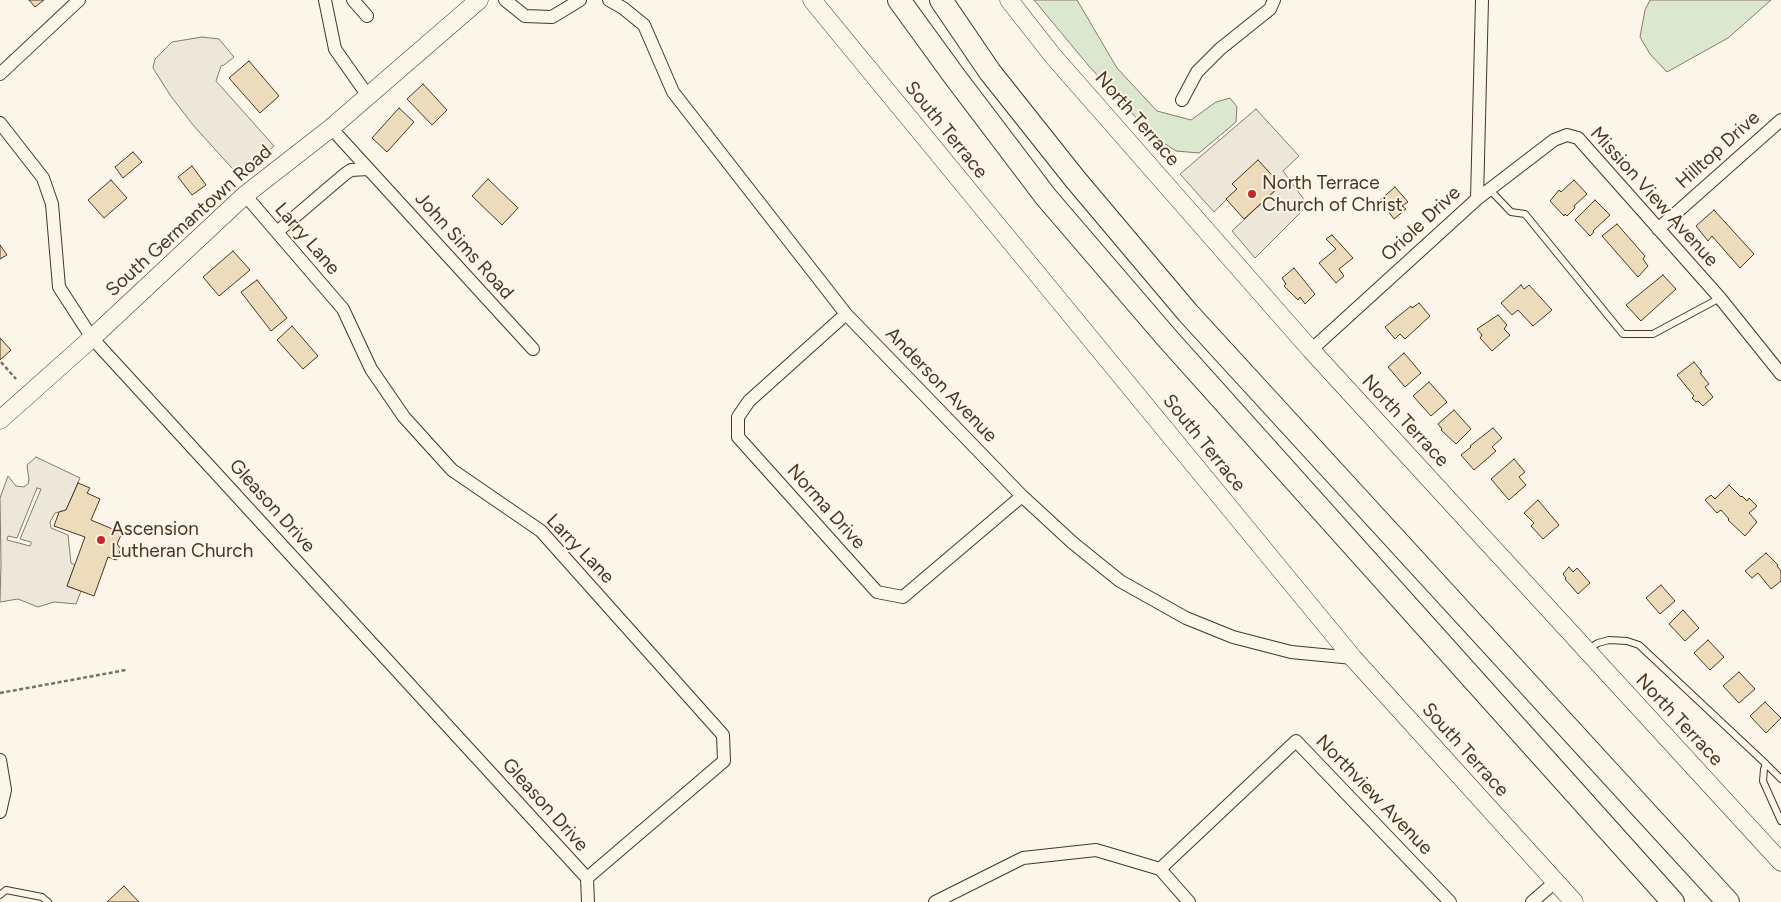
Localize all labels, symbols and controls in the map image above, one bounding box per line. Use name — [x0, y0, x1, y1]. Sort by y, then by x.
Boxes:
street label: North Terrace — [1090, 67, 1184, 171]
street label: South Terrace — [900, 77, 992, 183]
street label: Hilltop Drive — [1671, 106, 1765, 194]
street label: Mission View Avenue — [1585, 122, 1723, 272]
street label: South Germantown Road — [101, 140, 277, 302]
place label: North Terrace Church of Christ — [1262, 172, 1403, 216]
street label: Oriole Drive — [1377, 182, 1465, 266]
street label: John Sims Road — [410, 188, 518, 304]
marker: North Terrace Church of Christ — [1246, 188, 1258, 200]
street label: Larry Lane — [270, 198, 344, 280]
street label: Anderson Avenue — [880, 323, 1002, 447]
street label: North Terrace — [1357, 370, 1453, 472]
street label: South Terrace — [1158, 390, 1250, 496]
street label: Gleason Drive — [224, 455, 320, 557]
street label: Norma Drive — [782, 460, 870, 554]
street label: Larry Lane — [541, 510, 619, 588]
place label: Ascension Lutheran Church — [111, 518, 253, 562]
marker: Ascension Lutheran Church — [95, 534, 107, 546]
street label: North Terrace — [1631, 669, 1727, 771]
street label: South Terrace — [1417, 698, 1513, 802]
street label: Northview Avenue — [1311, 730, 1437, 860]
street label: Gleason Drive — [497, 754, 593, 856]

